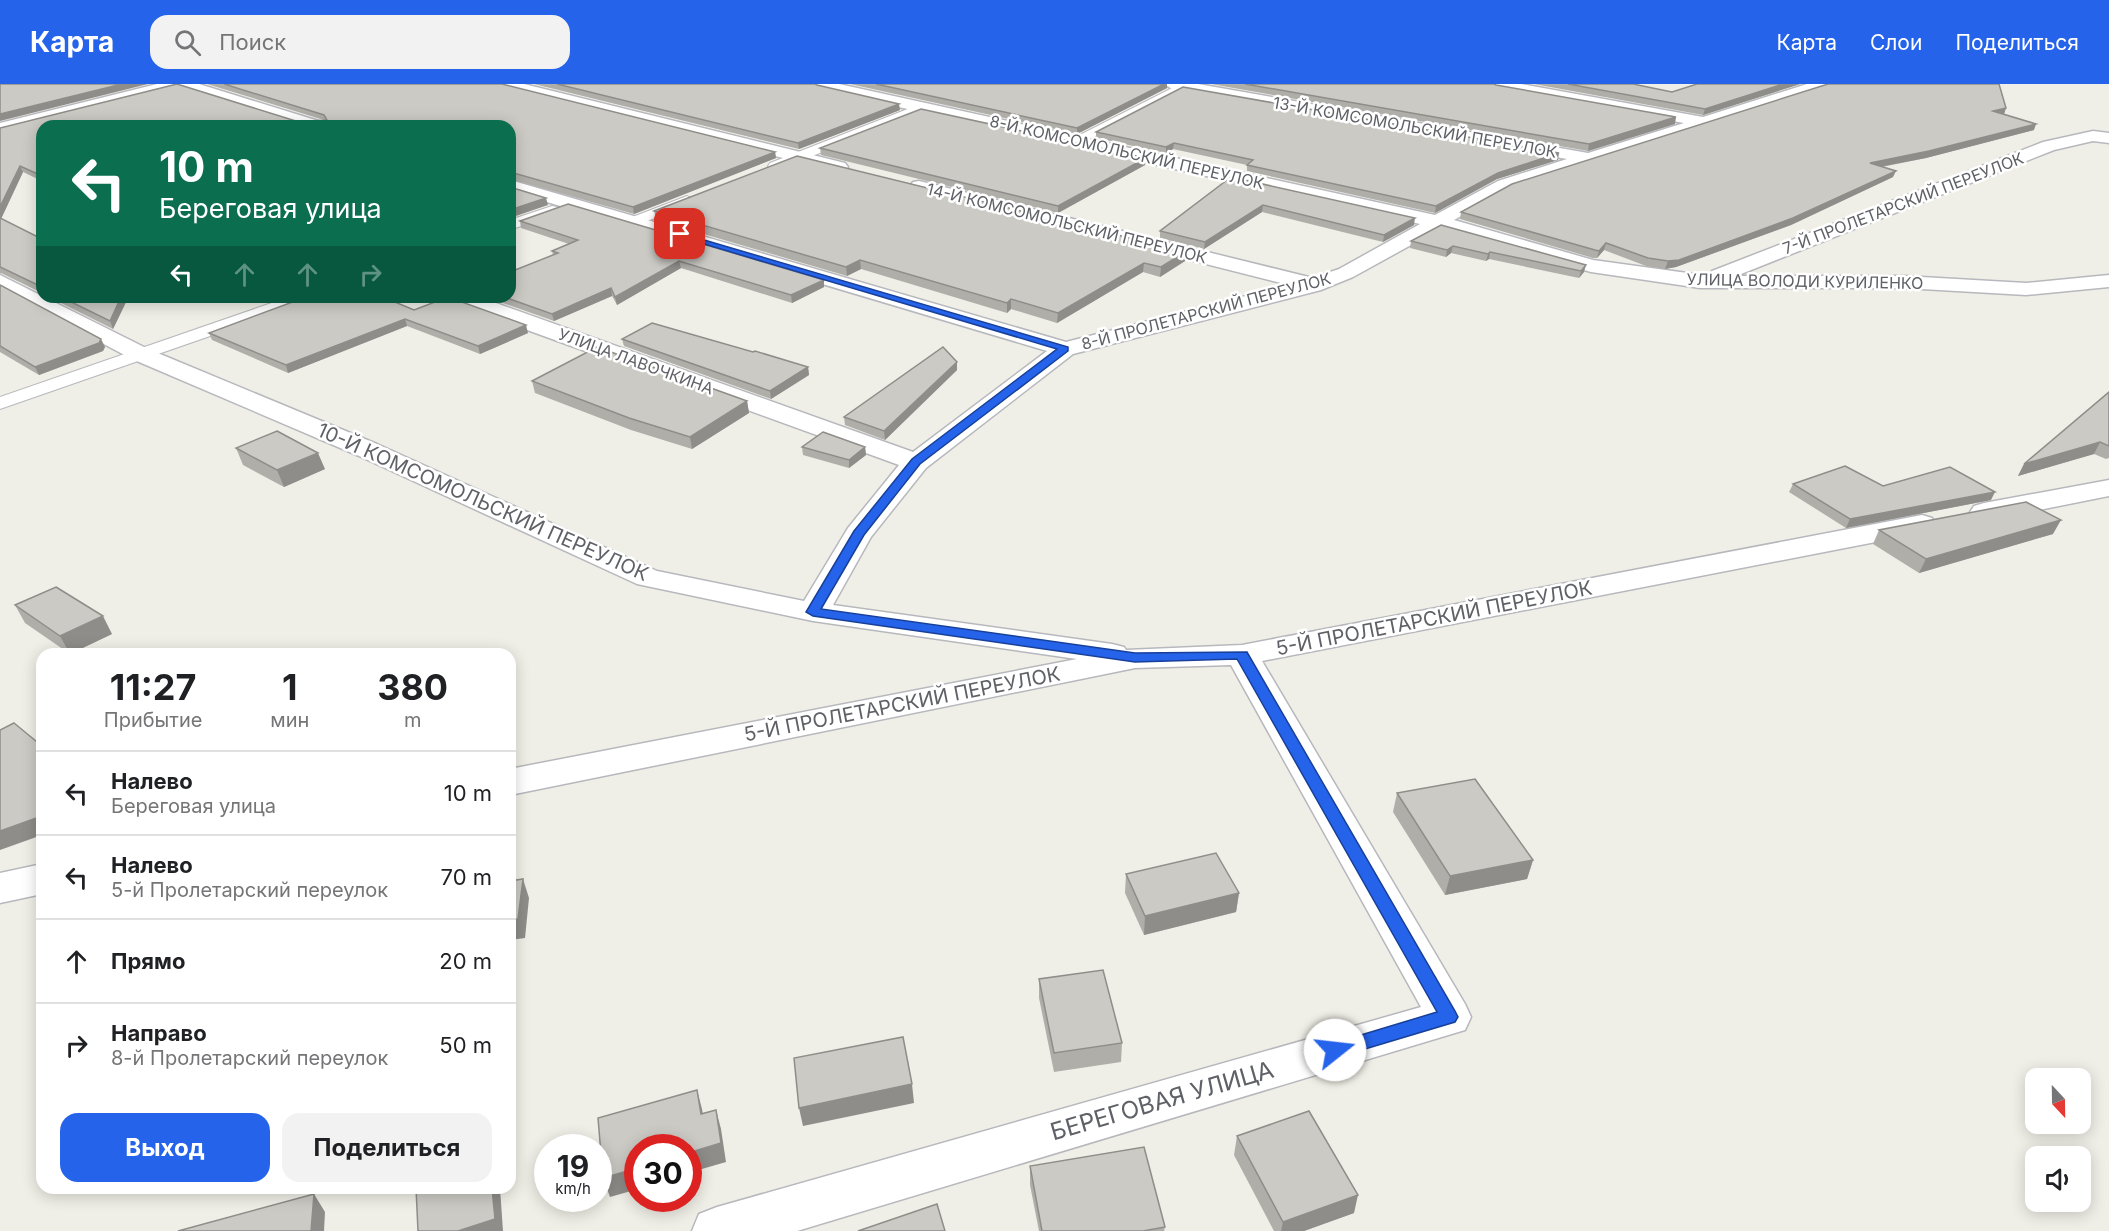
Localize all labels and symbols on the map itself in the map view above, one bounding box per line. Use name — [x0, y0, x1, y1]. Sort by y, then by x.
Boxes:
street label: 13-Й КОМСОМОЛЬСКИЙ ПЕРЕУЛОК — [1272, 92, 1559, 162]
street label: 8-Й КОМСОМОЛЬСКИЙ ПЕРЕУЛОК — [988, 111, 1266, 193]
street label: 7-Й ПРОЛЕТАРСКИЙ ПЕРЕУЛОК — [1780, 148, 2027, 258]
street label: 14-Й КОМСОМОЛЬСКИЙ ПЕРЕУЛОК — [925, 178, 1209, 268]
pin — [654, 208, 705, 259]
street label: 8-Й ПРОЛЕТАРСКИЙ ПЕРЕУЛОК — [1079, 268, 1333, 354]
street label: УЛИЦА ВОЛОДИ КУРИЛЕНКО — [1686, 269, 1924, 293]
street label: УЛИЦА ЛАВОЧКИНА — [556, 324, 716, 398]
street label: 10-Й КОМСОМОЛЬСКИЙ ПЕРЕУЛОК — [314, 417, 653, 586]
street label: 5-Й ПРОЛЕТАРСКИЙ ПЕРЕУЛОК — [1274, 575, 1594, 660]
street label: 5-Й ПРОЛЕТАРСКИЙ ПЕРЕУЛОК — [742, 661, 1062, 746]
position arrow — [1303, 1018, 1367, 1082]
street label: БЕРЕГОВАЯ УЛИЦА — [1047, 1055, 1277, 1146]
north arrow — [2025, 1068, 2091, 1134]
speed limit sign: 30 — [624, 1134, 702, 1212]

